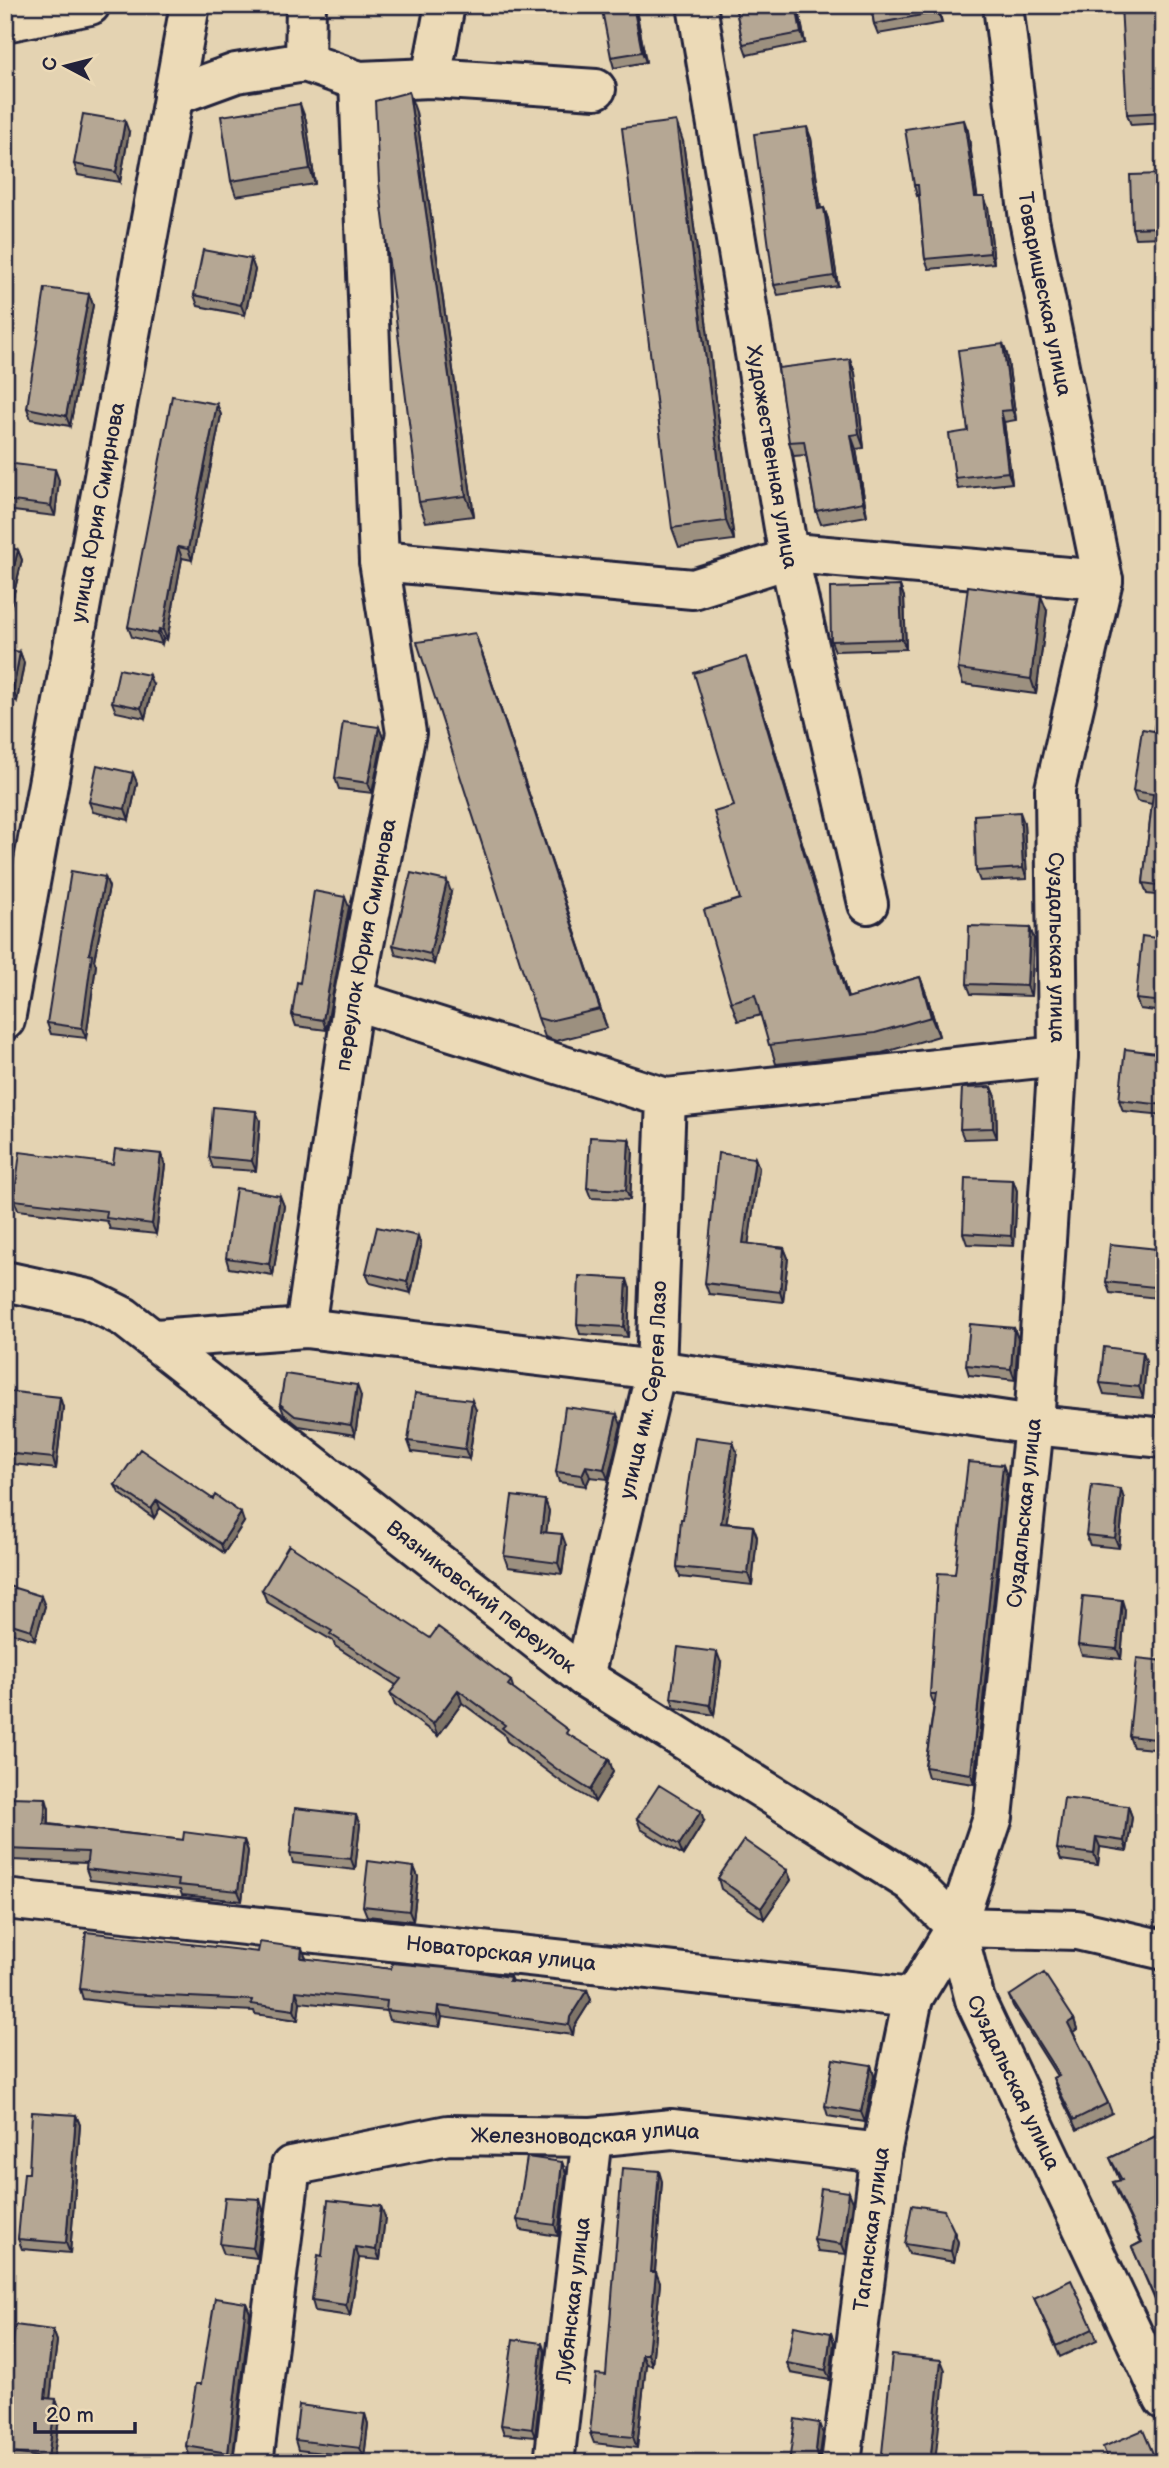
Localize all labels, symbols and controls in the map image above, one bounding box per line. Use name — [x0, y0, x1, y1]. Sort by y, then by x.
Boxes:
north arrow — [32, 32, 102, 102]
text: С — [38, 56, 63, 72]
street label: Товарищеская улица — [1013, 190, 1077, 399]
street label: Художественная улица — [741, 343, 803, 572]
street label: улица Юрия Смирнова — [66, 400, 130, 625]
street label: переулок Юрия Смирнова — [331, 816, 402, 1073]
street label: Суздальская улица — [1043, 852, 1070, 1043]
street label: улица им. Сергея Лазо — [614, 1280, 672, 1501]
street label: Суздальская улица — [1002, 1416, 1047, 1609]
street label: Вязниковский переулок — [381, 1515, 581, 1679]
street label: Новаторская улица — [405, 1931, 598, 1976]
street label: Суздальская улица — [961, 1991, 1066, 2175]
street label: Железноводская улица — [470, 2117, 702, 2150]
street label: Таганская улица — [849, 2144, 895, 2313]
street label: Лубянская улица — [551, 2215, 596, 2386]
scale bar — [35, 2391, 135, 2435]
text: 20 m — [46, 2403, 94, 2428]

